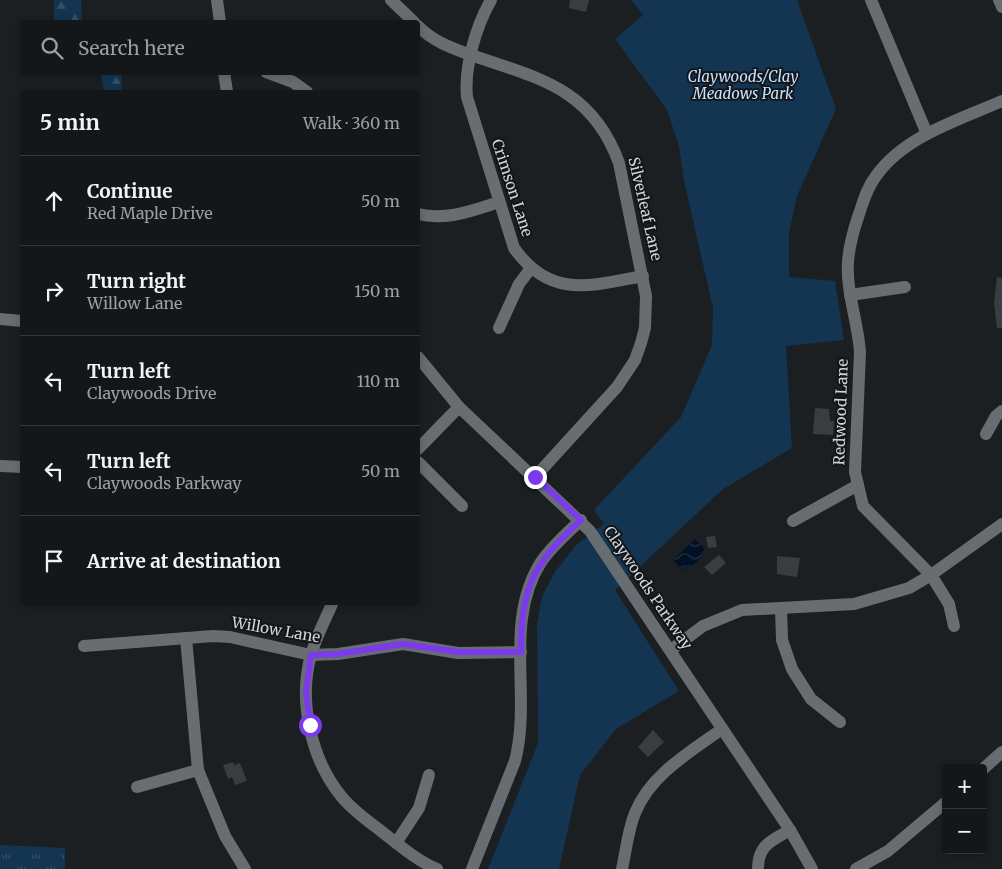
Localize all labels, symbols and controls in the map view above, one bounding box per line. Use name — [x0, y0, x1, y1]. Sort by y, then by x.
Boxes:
search box — [20, 20, 420, 75]
icon: search — [38, 34, 66, 62]
text: Search here — [78, 36, 185, 60]
park label: Claywoods/Clay Meadows Park — [688, 67, 798, 103]
text: 5 min — [40, 109, 100, 136]
text: Walk · 360 m — [303, 113, 400, 133]
street label: Crimson Lane — [488, 137, 537, 239]
street label: Silverleaf Lane — [624, 155, 667, 263]
text: Continue — [87, 179, 173, 203]
icon: ahead — [40, 187, 68, 215]
text: 50 m — [361, 191, 400, 211]
text: Red Maple Drive — [87, 203, 213, 223]
text: Turn right — [87, 269, 186, 293]
icon: right — [40, 277, 68, 305]
text: 150 m — [354, 281, 400, 301]
text: Willow Lane — [87, 293, 182, 313]
street label: Redwood Lane — [829, 358, 852, 466]
text: Turn left — [87, 359, 171, 383]
icon: left — [40, 367, 68, 395]
text: 110 m — [357, 371, 400, 391]
text: Claywoods Drive — [87, 383, 216, 403]
text: Turn left — [87, 449, 171, 473]
icon: left — [40, 457, 68, 485]
text: 50 m — [361, 461, 400, 481]
route end — [524, 466, 547, 489]
text: Claywoods Parkway — [87, 473, 242, 493]
street label: Claywoods Parkway — [600, 522, 697, 653]
icon: arrive — [40, 547, 68, 575]
text: Arrive at destination — [87, 549, 281, 573]
street label: Willow Lane — [229, 612, 322, 647]
route start — [299, 714, 322, 737]
map controls — [942, 764, 987, 854]
button: + — [942, 764, 987, 809]
button: − — [942, 809, 987, 854]

